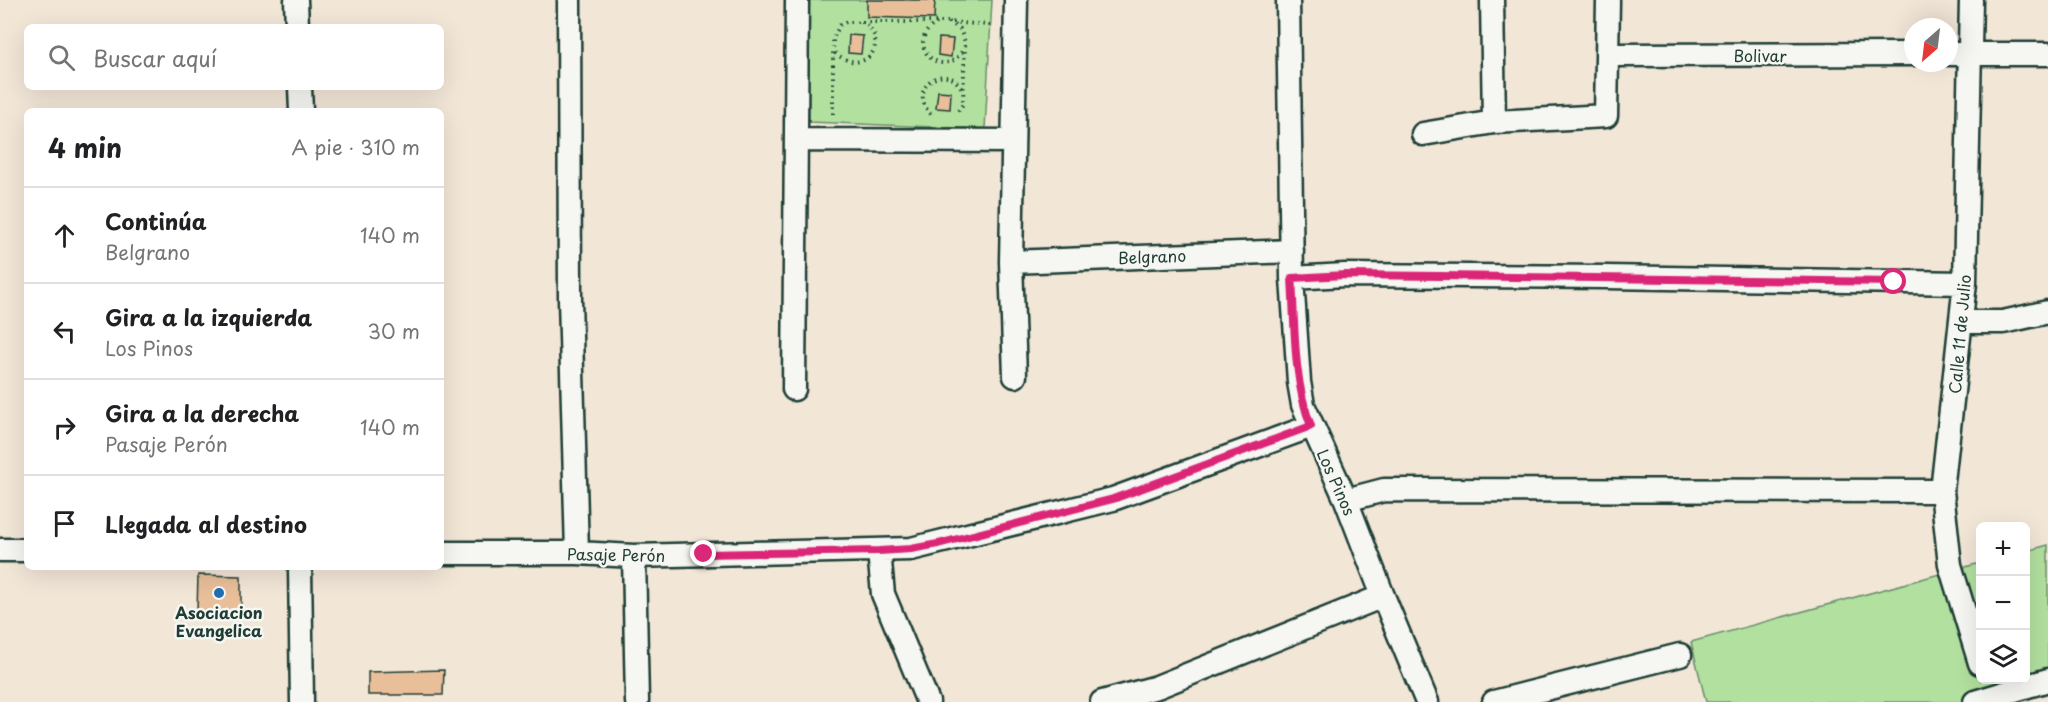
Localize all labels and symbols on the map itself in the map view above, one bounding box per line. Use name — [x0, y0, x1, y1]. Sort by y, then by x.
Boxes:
north arrow — [1904, 18, 1958, 72]
street label: Bolivar — [1733, 43, 1787, 67]
street label: Belgrano — [1118, 243, 1187, 269]
route start — [1880, 268, 1906, 294]
street label: Calle 11 de Julio — [1942, 273, 1976, 395]
street label: Los Pinos — [1312, 445, 1362, 519]
route end — [690, 540, 716, 566]
street label: Pasaje Perón — [567, 541, 665, 567]
marker: Asociacion Evangelica — [212, 586, 226, 600]
place label: Asociacion Evangelica — [175, 600, 263, 642]

